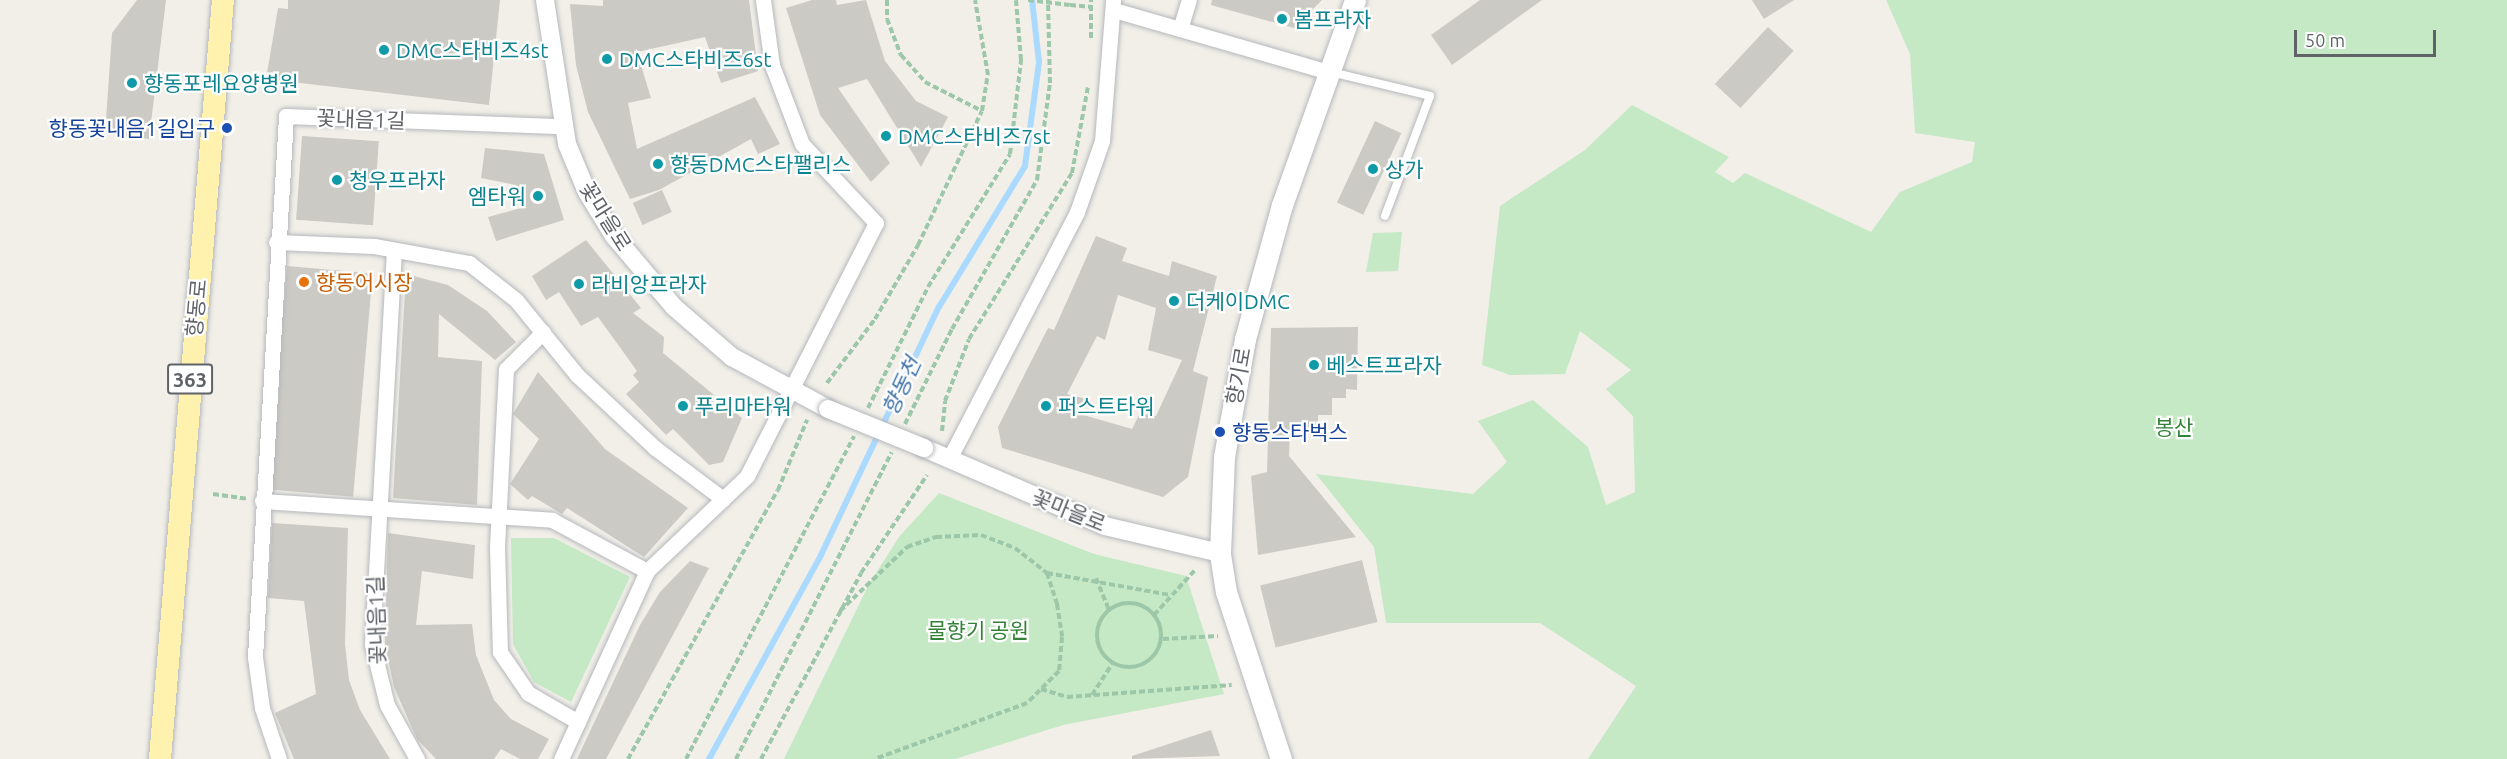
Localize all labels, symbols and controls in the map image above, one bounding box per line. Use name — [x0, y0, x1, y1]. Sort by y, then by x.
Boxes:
place label: 봄프라자 — [1294, 6, 1371, 32]
marker: 봄프라자 — [1275, 12, 1289, 26]
scale bar — [2297, 18, 2440, 56]
text: 50 m — [2305, 30, 2345, 50]
place label: DMC스타비즈4st — [396, 37, 548, 63]
marker: DMC스타비즈4st — [377, 43, 391, 57]
place label: DMC스타비즈6st — [619, 46, 771, 72]
marker: DMC스타비즈6st — [600, 52, 614, 66]
place label: 향동포레요양병원 — [144, 70, 299, 96]
marker: 향동포레요양병원 — [125, 76, 139, 90]
street label: 꽃내음1길 — [316, 105, 406, 133]
place label: 향동꽃내음1길입구 — [49, 115, 215, 141]
marker: 향동꽃내음1길입구 — [220, 121, 234, 135]
place label: DMC스타비즈7st — [898, 123, 1050, 149]
marker: DMC스타비즈7st — [879, 129, 893, 143]
place label: 향동DMC스타팰리스 — [670, 151, 851, 177]
place label: 상가 — [1385, 156, 1424, 182]
marker: 향동DMC스타팰리스 — [651, 157, 665, 171]
marker: 상가 — [1366, 162, 1380, 176]
place label: 청우프라자 — [349, 167, 446, 193]
marker: 청우프라자 — [330, 173, 344, 187]
street label: 꽃마을로 — [575, 177, 637, 255]
place label: 엠타워 — [468, 183, 526, 209]
marker: 엠타워 — [531, 189, 545, 203]
place label: 향동어시장 — [316, 269, 413, 295]
place label: 라비앙프라자 — [591, 271, 707, 297]
marker: 향동어시장 — [297, 275, 311, 289]
marker: 라비앙프라자 — [572, 277, 586, 291]
street label: 향동로 — [181, 278, 211, 338]
place label: 더케이DMC — [1186, 288, 1290, 314]
marker: 더케이DMC — [1167, 294, 1181, 308]
street label: 향기로 — [1221, 345, 1255, 407]
place label: 베스트프라자 — [1326, 352, 1442, 378]
water label: 향동천 — [876, 353, 926, 419]
marker: 베스트프라자 — [1307, 358, 1321, 372]
road number: 363 — [166, 362, 214, 396]
place label: 푸리마타워 — [695, 393, 792, 419]
place label: 퍼스트타워 — [1058, 393, 1155, 419]
marker: 푸리마타워 — [676, 399, 690, 413]
marker: 퍼스트타워 — [1039, 399, 1053, 413]
park label: 봉산 — [2155, 414, 2193, 440]
place label: 향동스타벅스 — [1232, 419, 1348, 445]
marker: 향동스타벅스 — [1213, 425, 1227, 439]
street label: 꽃마을로 — [1028, 484, 1110, 536]
street label: 꽃내음1길 — [362, 575, 390, 665]
park label: 물향기 공원 — [927, 617, 1029, 643]

